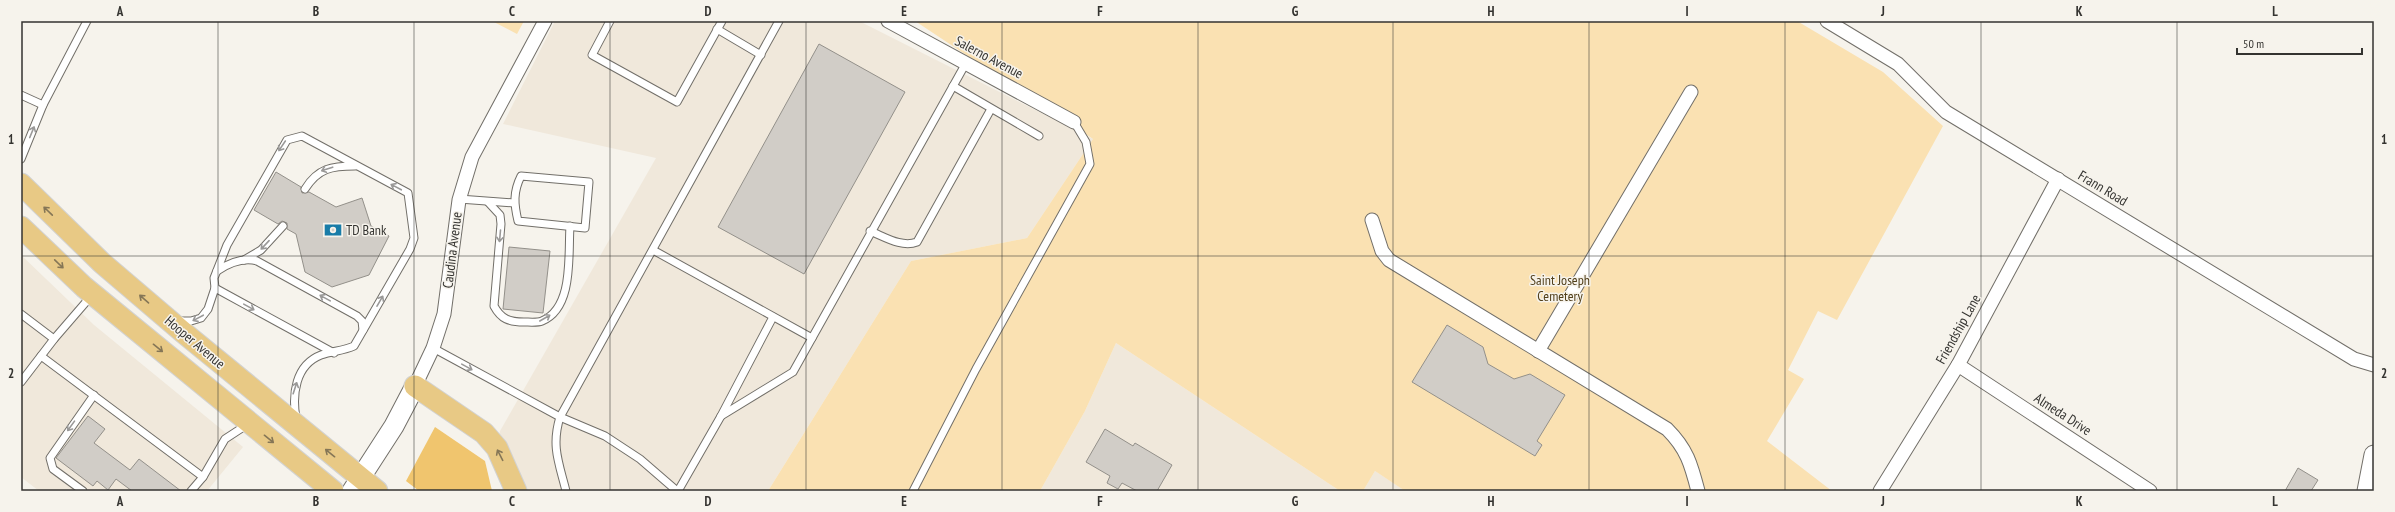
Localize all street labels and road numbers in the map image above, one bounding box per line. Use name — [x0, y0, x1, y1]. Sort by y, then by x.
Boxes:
street label: Salerno Avenue — [952, 32, 1026, 83]
street label: Frann Road — [2075, 166, 2131, 210]
street label: Caudina Avenue — [438, 211, 466, 289]
street label: Friendship Lane — [1932, 291, 1985, 367]
street label: Hooper Avenue — [161, 312, 229, 373]
street label: Almeda Drive — [2031, 389, 2095, 439]

